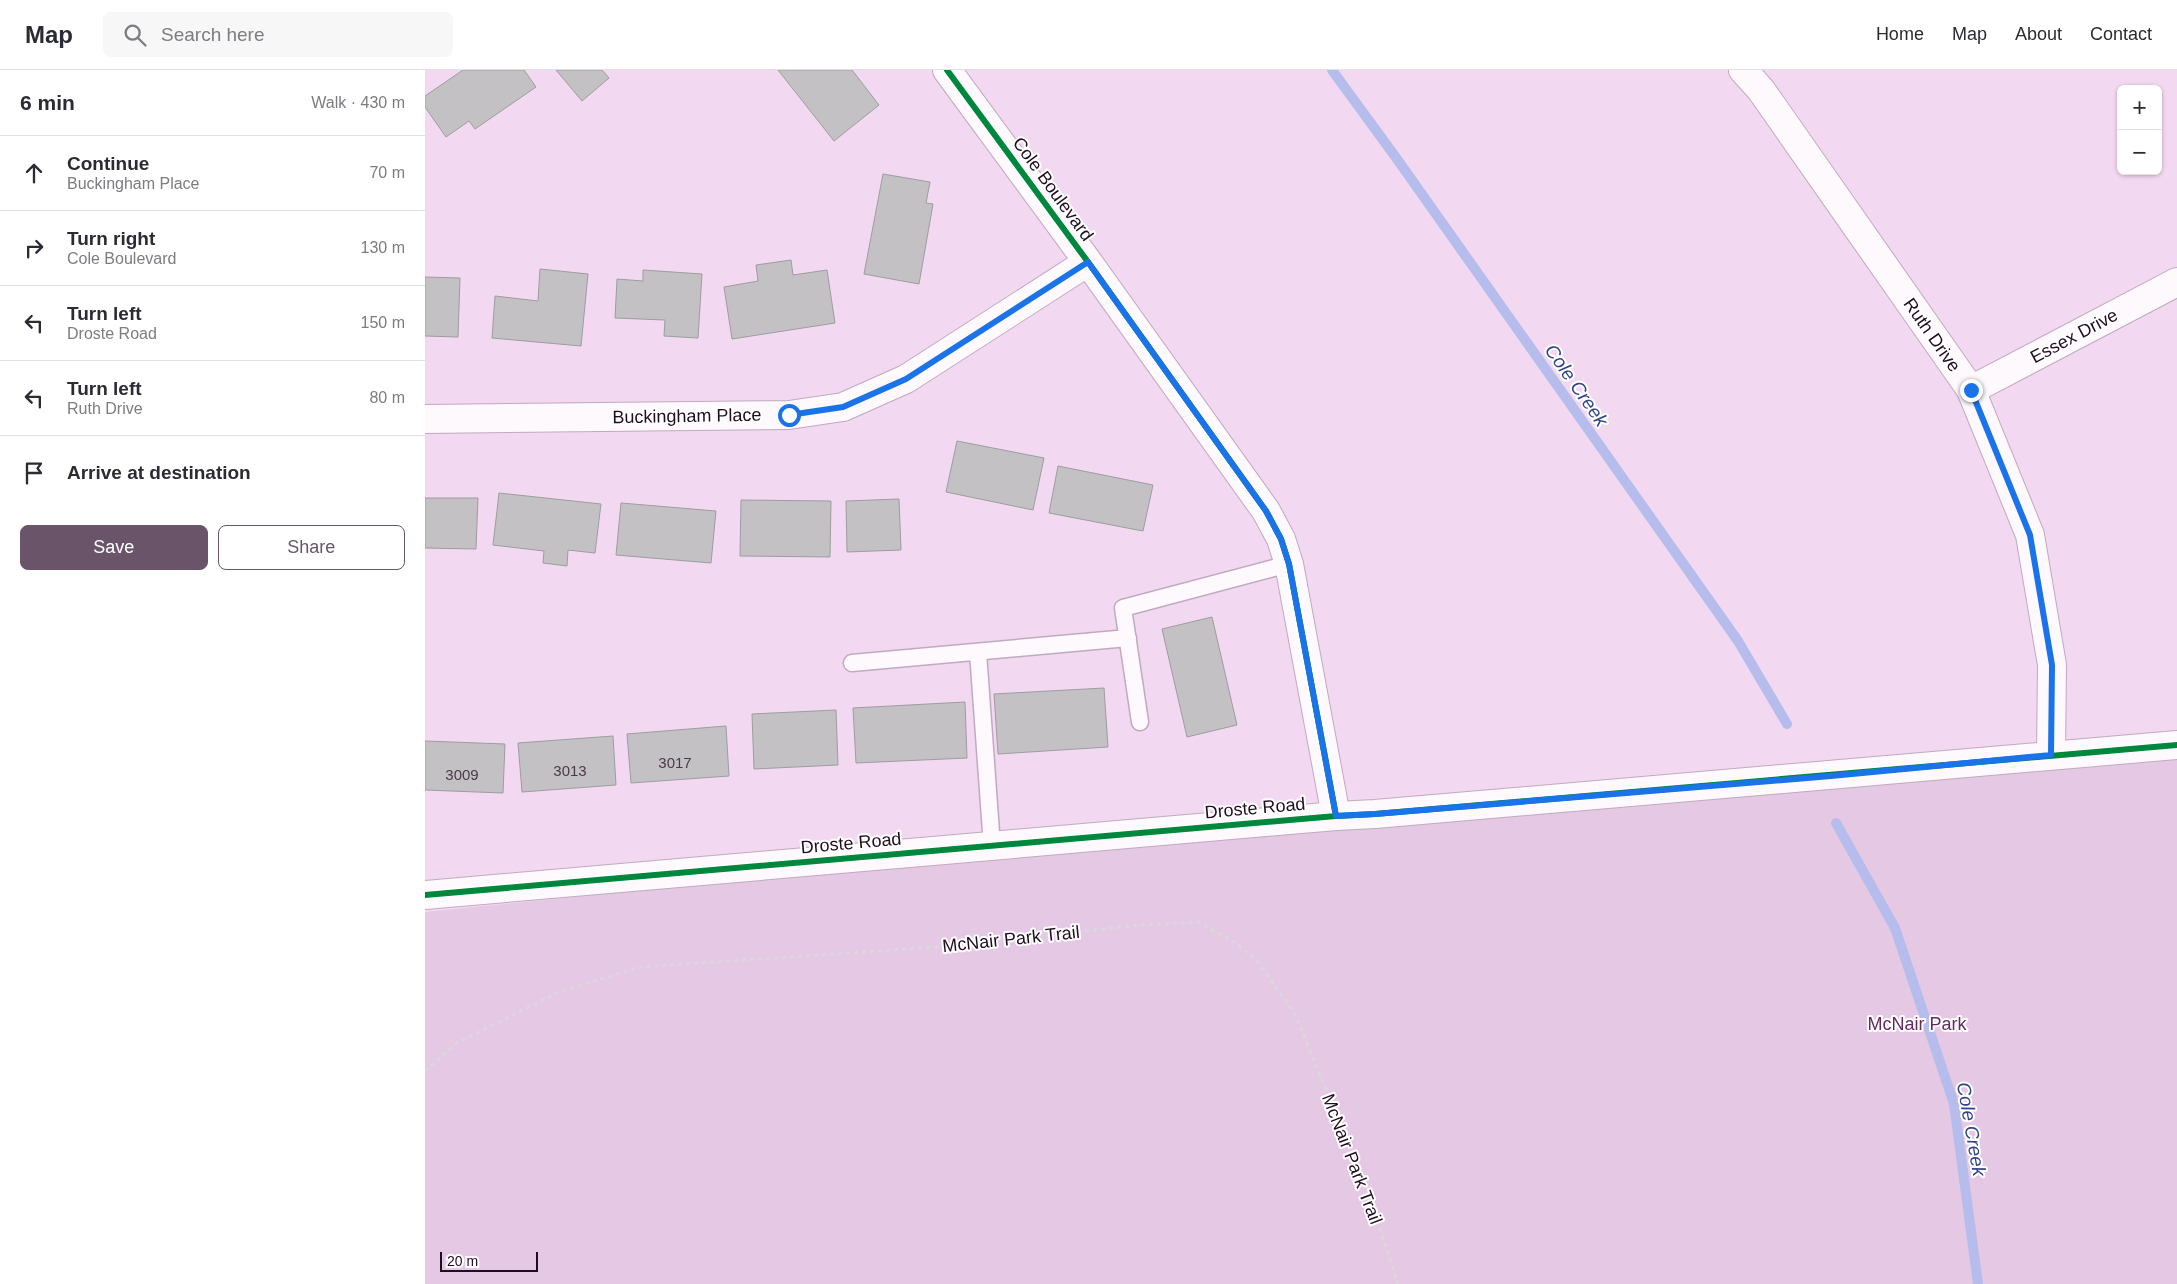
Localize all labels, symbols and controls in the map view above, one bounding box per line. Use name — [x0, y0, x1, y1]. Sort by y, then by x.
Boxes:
search box — [103, 12, 453, 57]
text: Map — [25, 21, 73, 48]
icon: search — [121, 21, 149, 49]
text: Search here — [161, 24, 265, 45]
text: Home — [1876, 24, 1924, 44]
text: Map — [1952, 24, 1987, 44]
text: About — [2015, 24, 2062, 44]
text: Contact — [2090, 24, 2152, 44]
map controls — [2117, 85, 2162, 175]
button: + — [2117, 85, 2162, 130]
text: 6 min — [20, 91, 75, 114]
text: Walk · 430 m — [311, 94, 405, 111]
button: − — [2117, 130, 2162, 175]
street label: Cole Boulevard — [1009, 133, 1097, 245]
text: Continue — [67, 153, 149, 174]
icon: ahead — [20, 159, 48, 187]
text: 70 m — [369, 164, 405, 181]
text: Buckingham Place — [67, 175, 200, 192]
text: Turn right — [67, 228, 155, 249]
icon: right — [20, 234, 48, 262]
text: 130 m — [361, 239, 405, 256]
text: Cole Boulevard — [67, 250, 176, 267]
street label: Ruth Drive — [1899, 294, 1965, 376]
text: Turn left — [67, 303, 142, 324]
street label: Essex Drive — [2027, 305, 2121, 367]
icon: left — [20, 309, 48, 337]
text: 150 m — [361, 314, 405, 331]
text: Droste Road — [67, 325, 157, 342]
water label: Cole Creek — [1541, 340, 1613, 431]
text: Turn left — [67, 378, 142, 399]
route end — [1960, 379, 1983, 402]
icon: left — [20, 384, 48, 412]
text: 80 m — [369, 389, 405, 406]
text: Ruth Drive — [67, 400, 143, 417]
route start — [778, 404, 801, 427]
street label: Buckingham Place — [612, 405, 762, 427]
icon: arrive — [20, 459, 48, 487]
text: Arrive at destination — [67, 462, 251, 483]
button: Save — [20, 525, 208, 570]
button: Share — [218, 525, 405, 570]
house number: 3017 — [658, 754, 692, 771]
house number: 3013 — [553, 762, 587, 779]
house number: 3009 — [445, 766, 479, 783]
street label: Droste Road — [1204, 794, 1306, 822]
street label: Droste Road — [800, 829, 902, 857]
street label: McNair Park Trail — [941, 922, 1081, 956]
park label: McNair Park — [1867, 1014, 1968, 1034]
water label: Cole Creek — [1953, 1080, 1990, 1179]
street label: McNair Park Trail — [1318, 1091, 1386, 1227]
scale bar — [440, 1249, 537, 1272]
text: 20 m — [447, 1253, 478, 1269]

